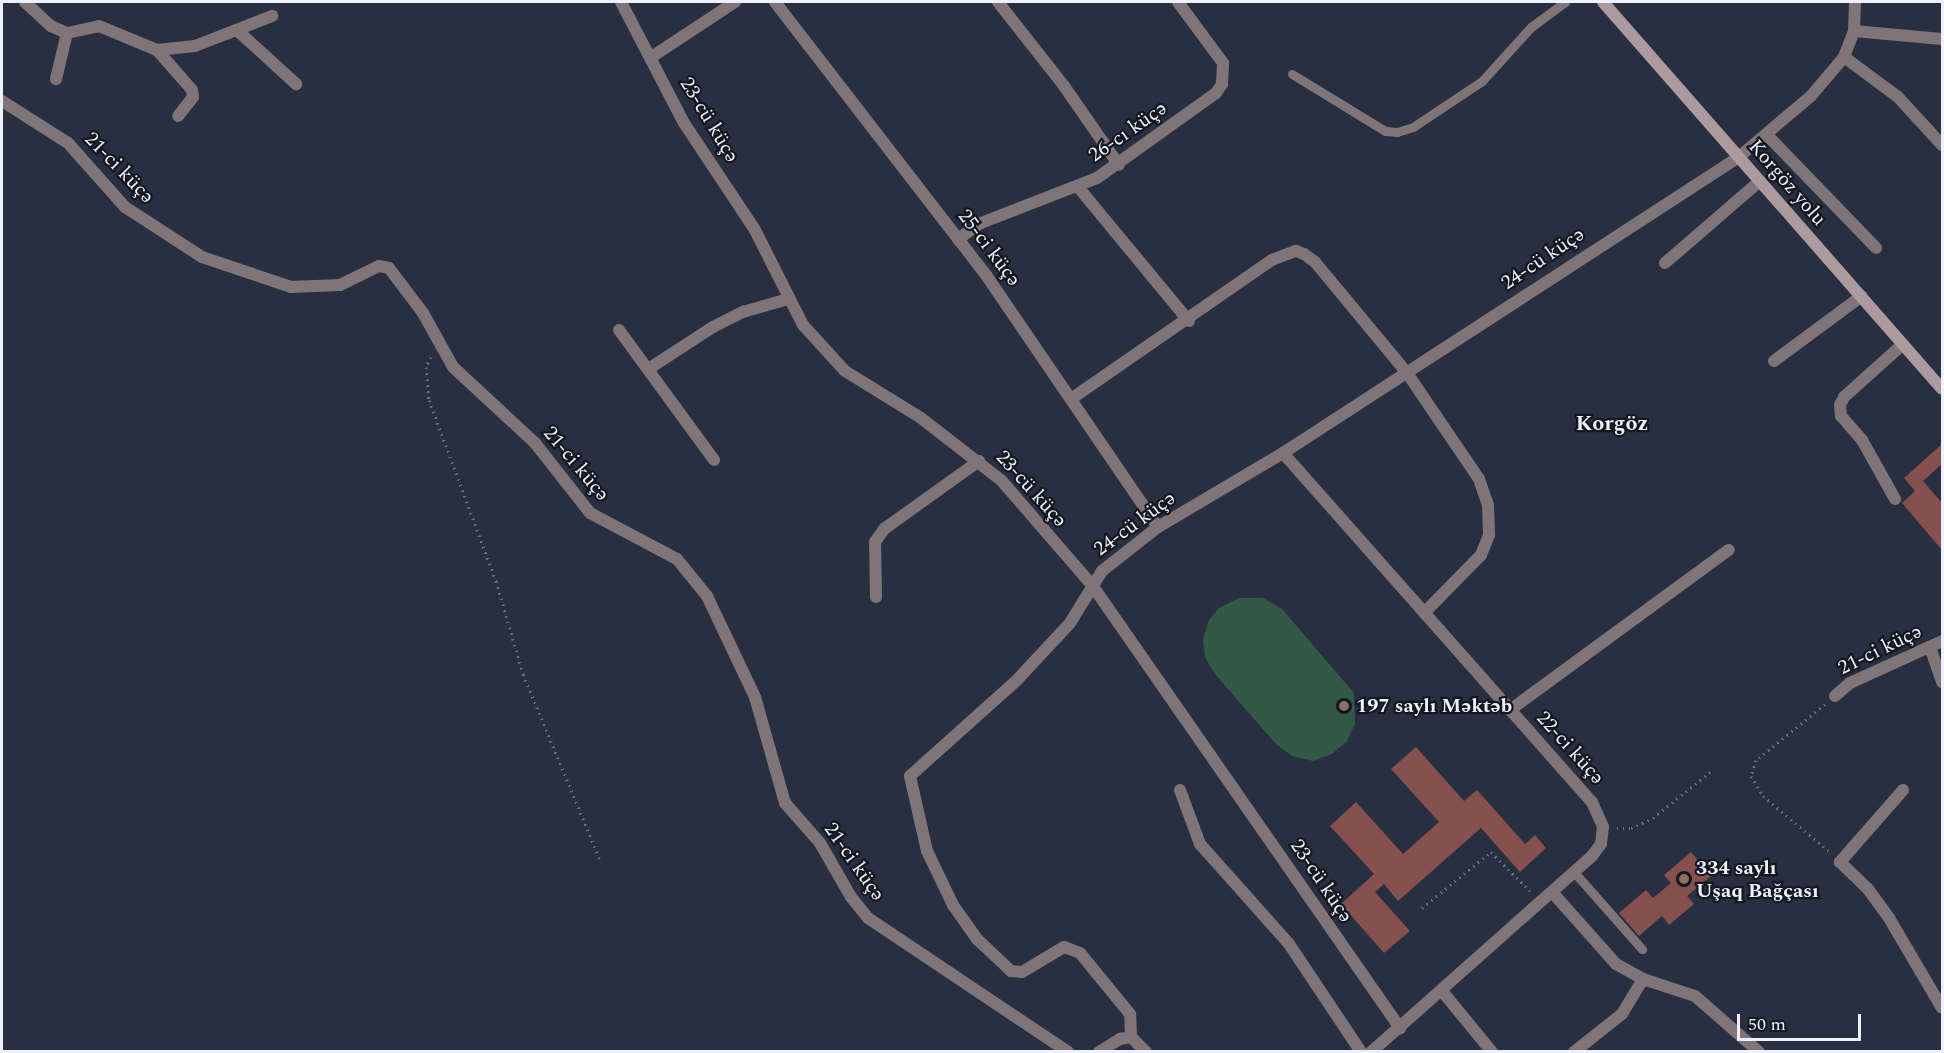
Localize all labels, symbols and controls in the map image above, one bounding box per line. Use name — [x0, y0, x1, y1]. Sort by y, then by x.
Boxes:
street label: 23-cü küçə — [674, 73, 744, 167]
street label: 26-cı küçə — [1084, 96, 1172, 168]
street label: 21-ci küçə — [79, 127, 159, 209]
street label: Korgöz yolu — [1743, 135, 1831, 231]
street label: 25-ci küçə — [952, 205, 1026, 291]
street label: 24-cü küçə — [1497, 223, 1589, 295]
district label: Korgöz — [1576, 411, 1648, 437]
street label: 21-ci küçə — [538, 422, 614, 506]
street label: 23-cü küçə — [990, 446, 1072, 532]
street label: 24-cü küçə — [1090, 486, 1180, 562]
street label: 21-ci küçə — [1834, 619, 1926, 681]
place label: 197 saylı Məktəb — [1356, 694, 1512, 718]
marker: 197 saylı Məktəb — [1337, 699, 1351, 713]
street label: 22-ci küçə — [1531, 707, 1609, 789]
street label: 21-ci küçə — [818, 818, 890, 906]
street label: 23-cü küçə — [1285, 835, 1357, 927]
place label: 334 saylı Uşaq Bağçası — [1696, 856, 1819, 903]
marker: 334 saylı Uşaq Bağçası — [1677, 872, 1691, 886]
scale bar — [1740, 1002, 1864, 1040]
text: 50 m — [1748, 1011, 1786, 1038]

